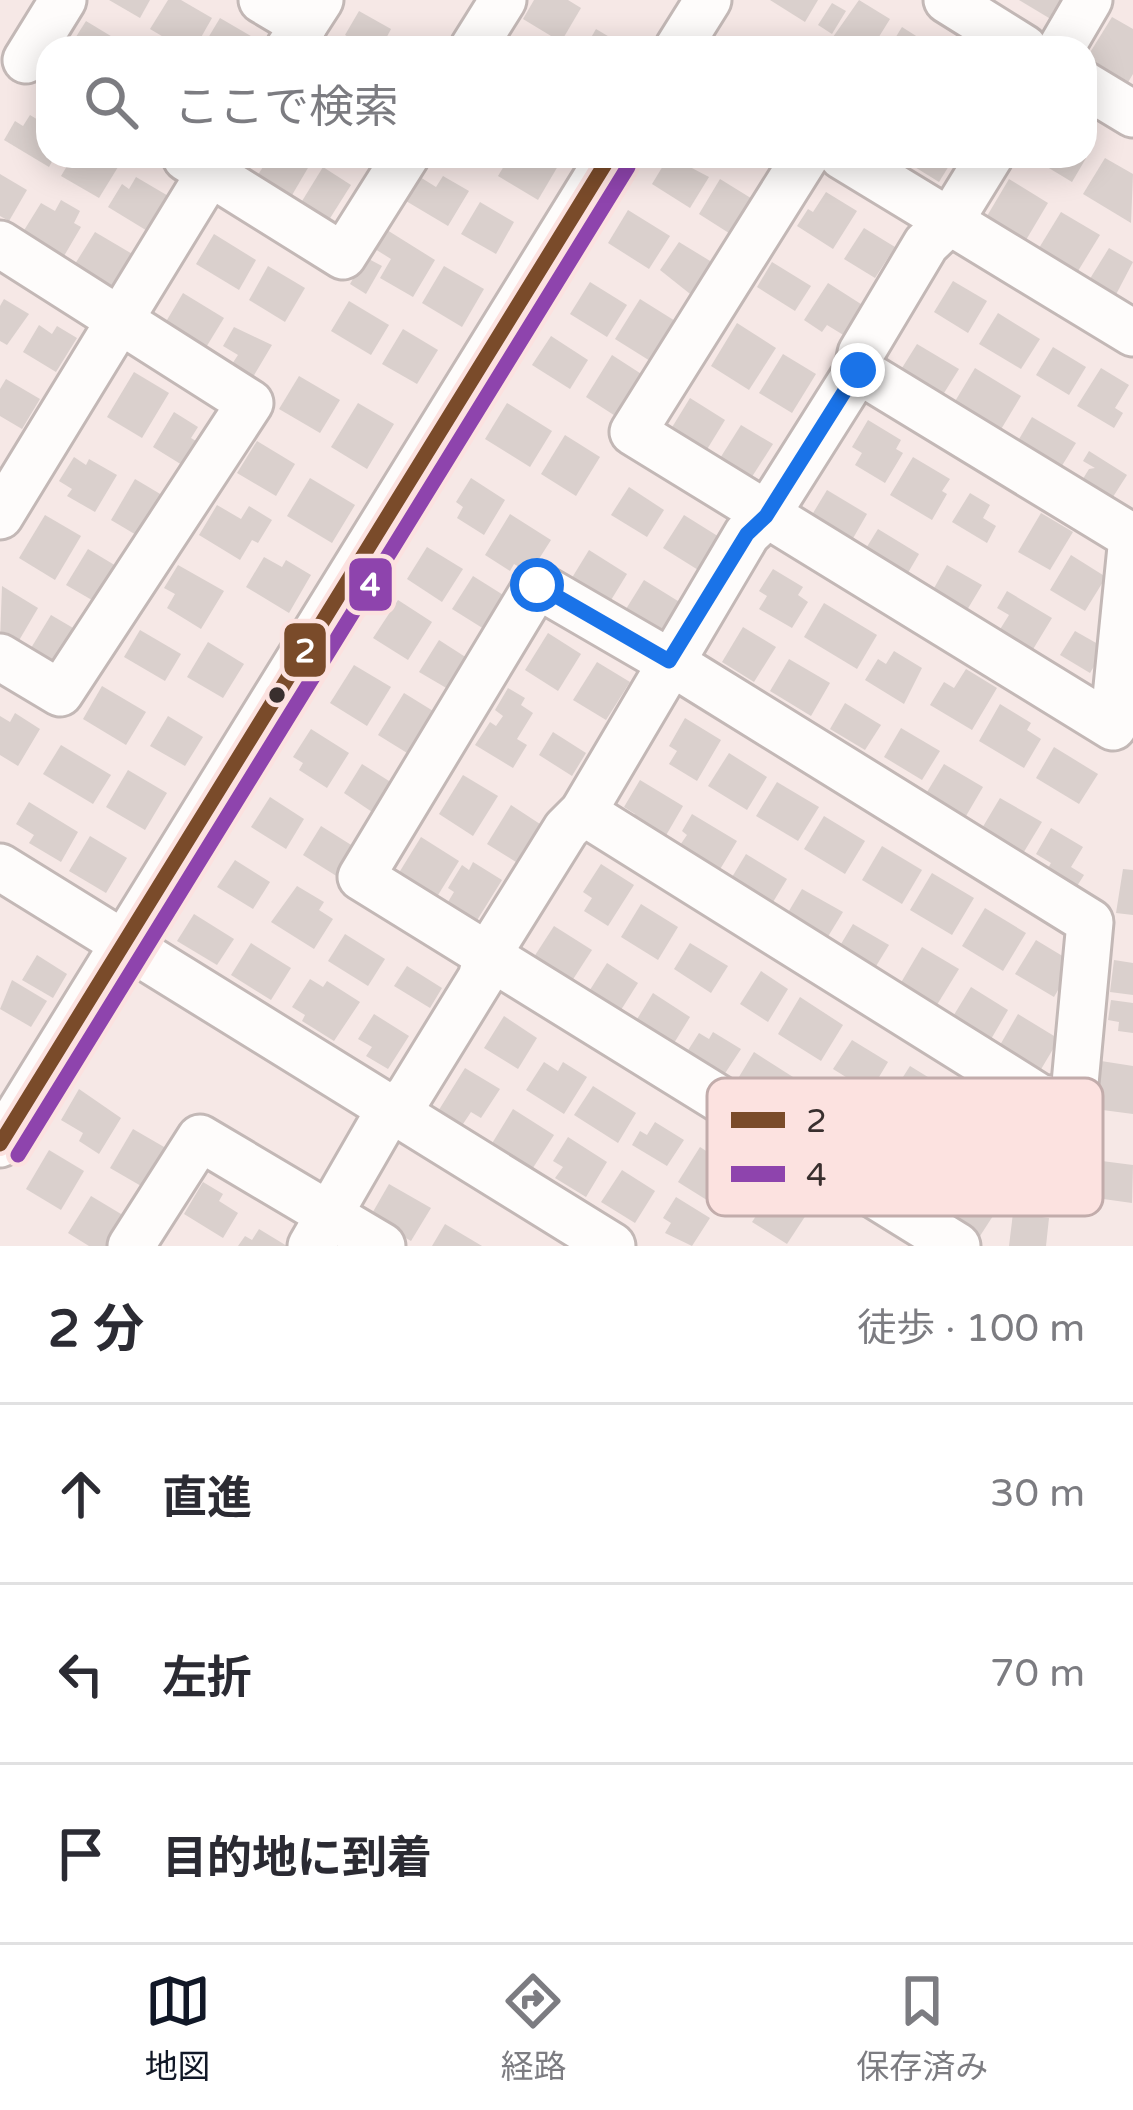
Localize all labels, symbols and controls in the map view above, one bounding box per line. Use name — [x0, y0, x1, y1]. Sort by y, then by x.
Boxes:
search box — [36, 36, 1097, 168]
icon: search — [78, 69, 144, 135]
text: ここで検索 — [174, 81, 399, 135]
route end — [831, 343, 885, 397]
line badge: 4 — [347, 556, 394, 613]
route start — [510, 558, 564, 612]
text: 4 — [360, 566, 381, 605]
line badge: 2 — [282, 621, 328, 679]
text: 2 — [295, 632, 315, 671]
unlabelled marker — [266, 684, 288, 706]
legend — [707, 1078, 1103, 1216]
text: 2 — [806, 1102, 827, 1141]
text: 4 — [806, 1156, 827, 1195]
text: 2 分 — [48, 1299, 144, 1361]
text: 徒歩 · 100 m — [857, 1305, 1085, 1352]
icon: ahead — [48, 1461, 114, 1527]
text: 30 m — [990, 1470, 1085, 1517]
text: 直進 — [162, 1472, 252, 1526]
icon: left — [48, 1641, 114, 1707]
text: 70 m — [990, 1650, 1085, 1697]
text: 左折 — [162, 1652, 252, 1706]
icon: arrive — [48, 1821, 114, 1887]
text: 目的地に到着 — [162, 1832, 432, 1886]
tab: 地図 — [145, 1968, 211, 2088]
tab: 経路 — [500, 1968, 566, 2088]
tab: 保存済み — [856, 1968, 988, 2088]

